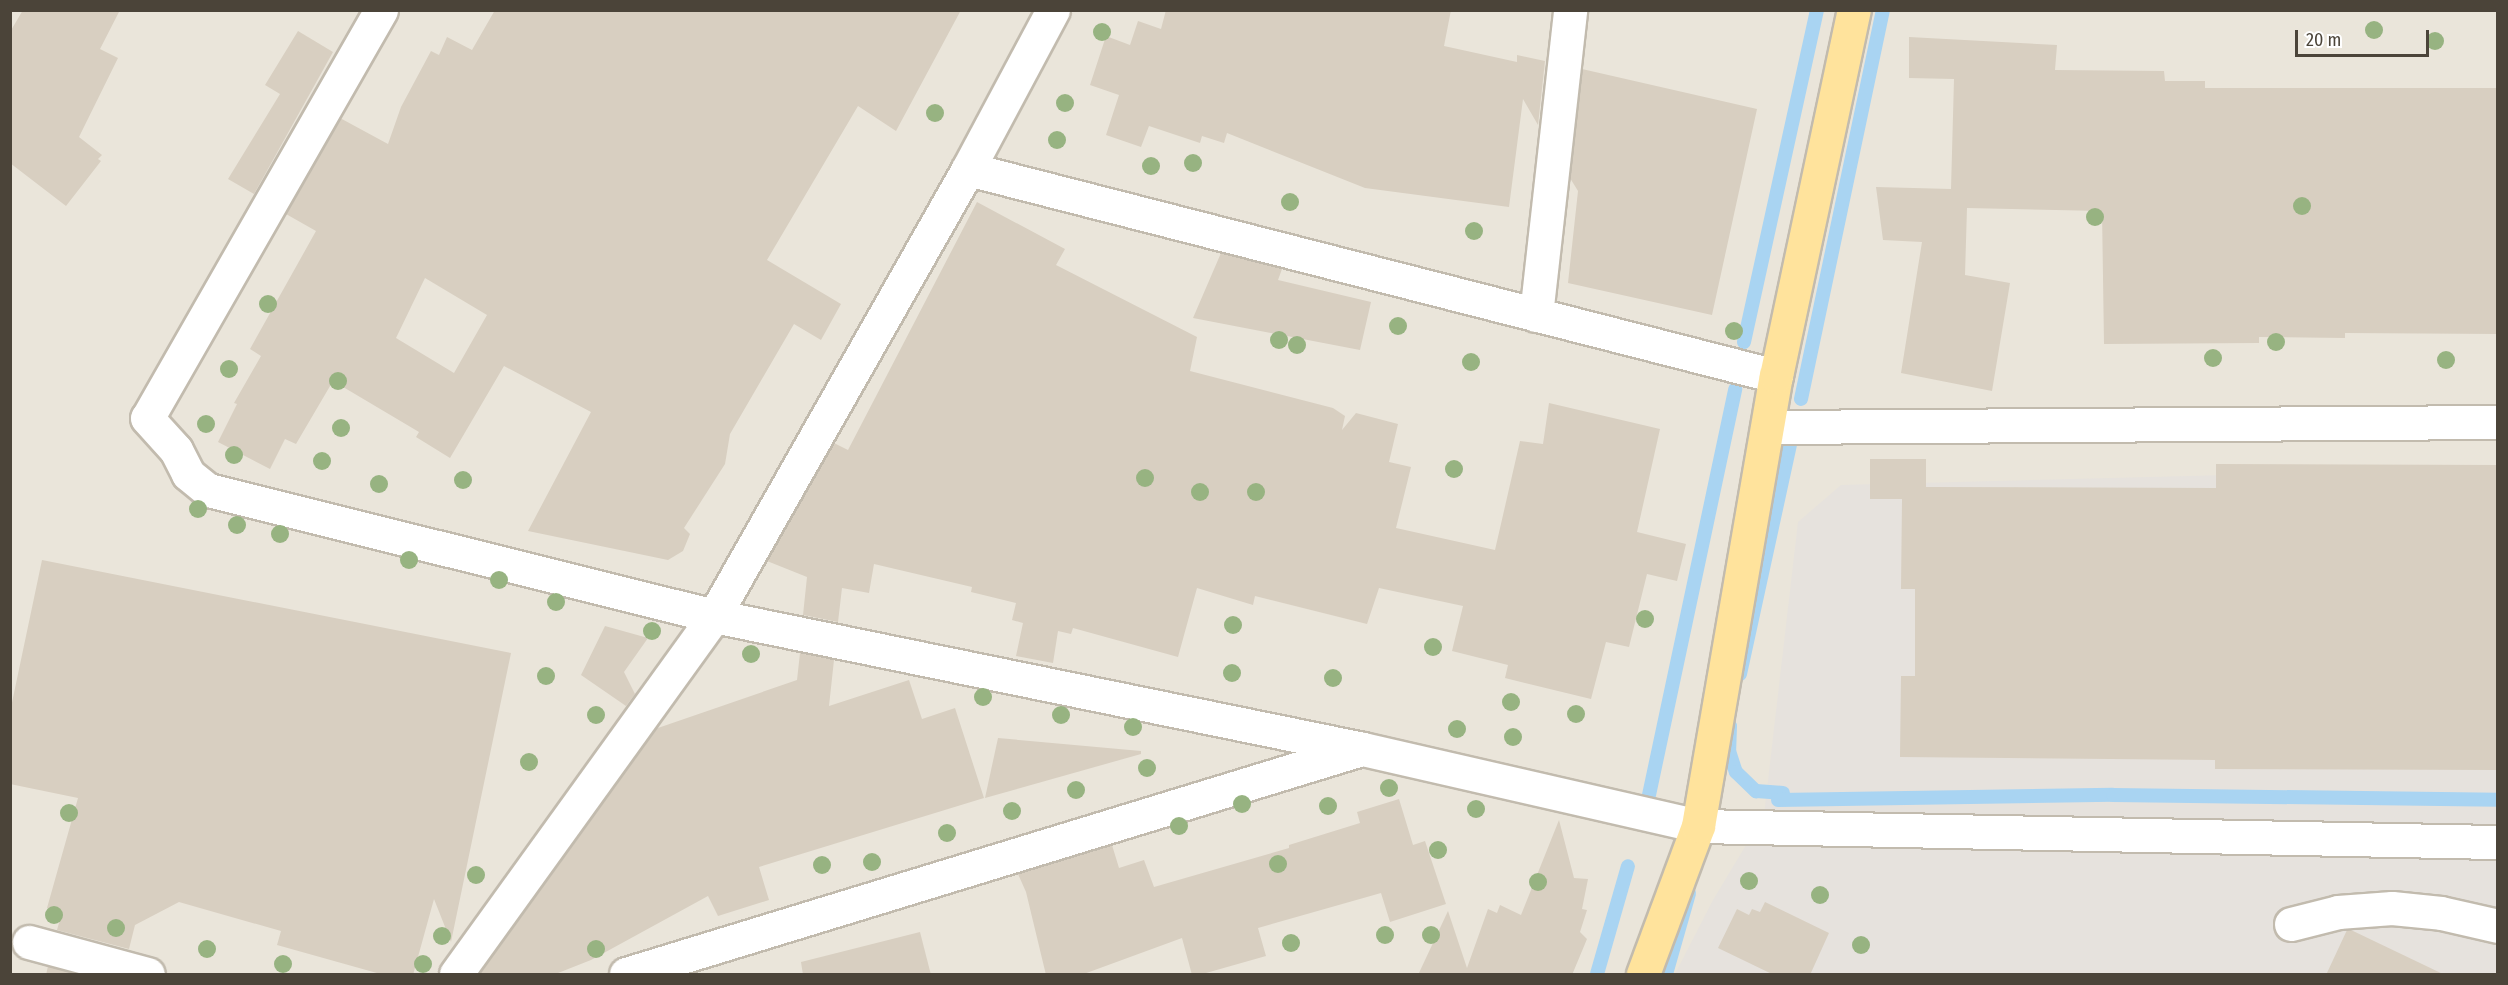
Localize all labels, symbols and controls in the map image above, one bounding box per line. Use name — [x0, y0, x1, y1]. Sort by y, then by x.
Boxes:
scale bar — [2298, 18, 2432, 56]
text: 20 m — [2306, 29, 2341, 51]

